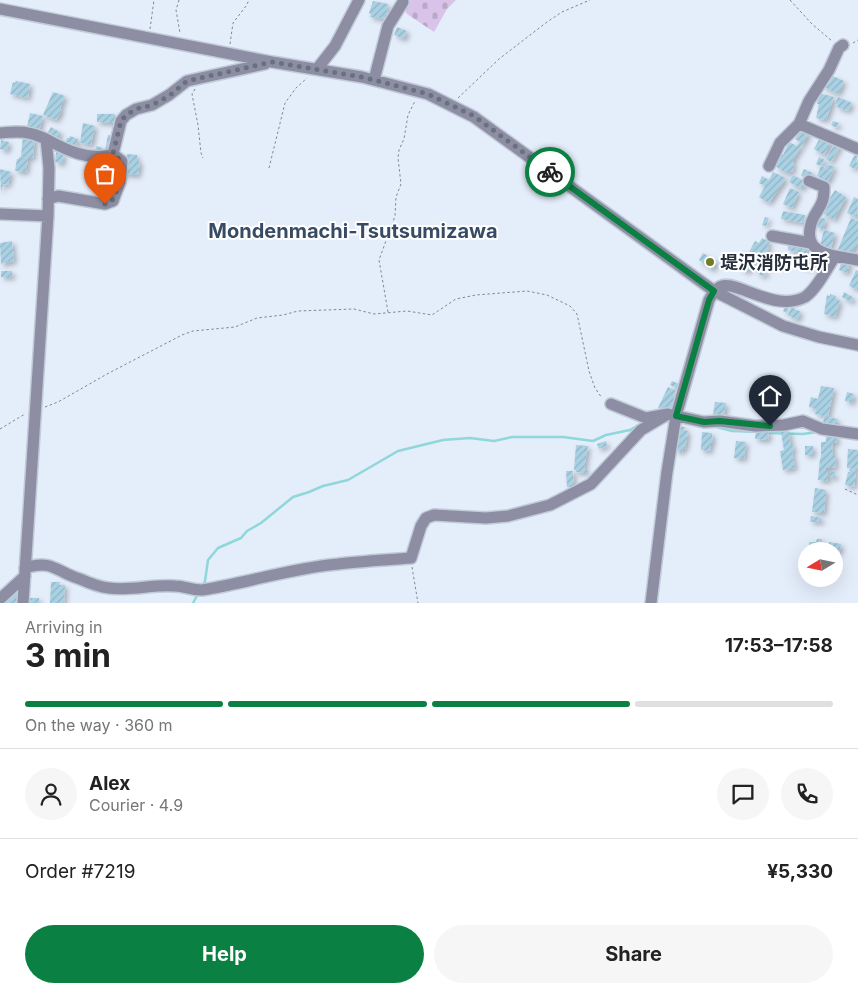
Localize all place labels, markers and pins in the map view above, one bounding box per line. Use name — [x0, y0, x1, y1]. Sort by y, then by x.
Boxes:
pin — [84, 153, 126, 204]
place label: 堤沢消防屯所 — [720, 252, 828, 273]
marker: 堤沢消防屯所 — [704, 256, 716, 268]
pin — [749, 375, 791, 426]

